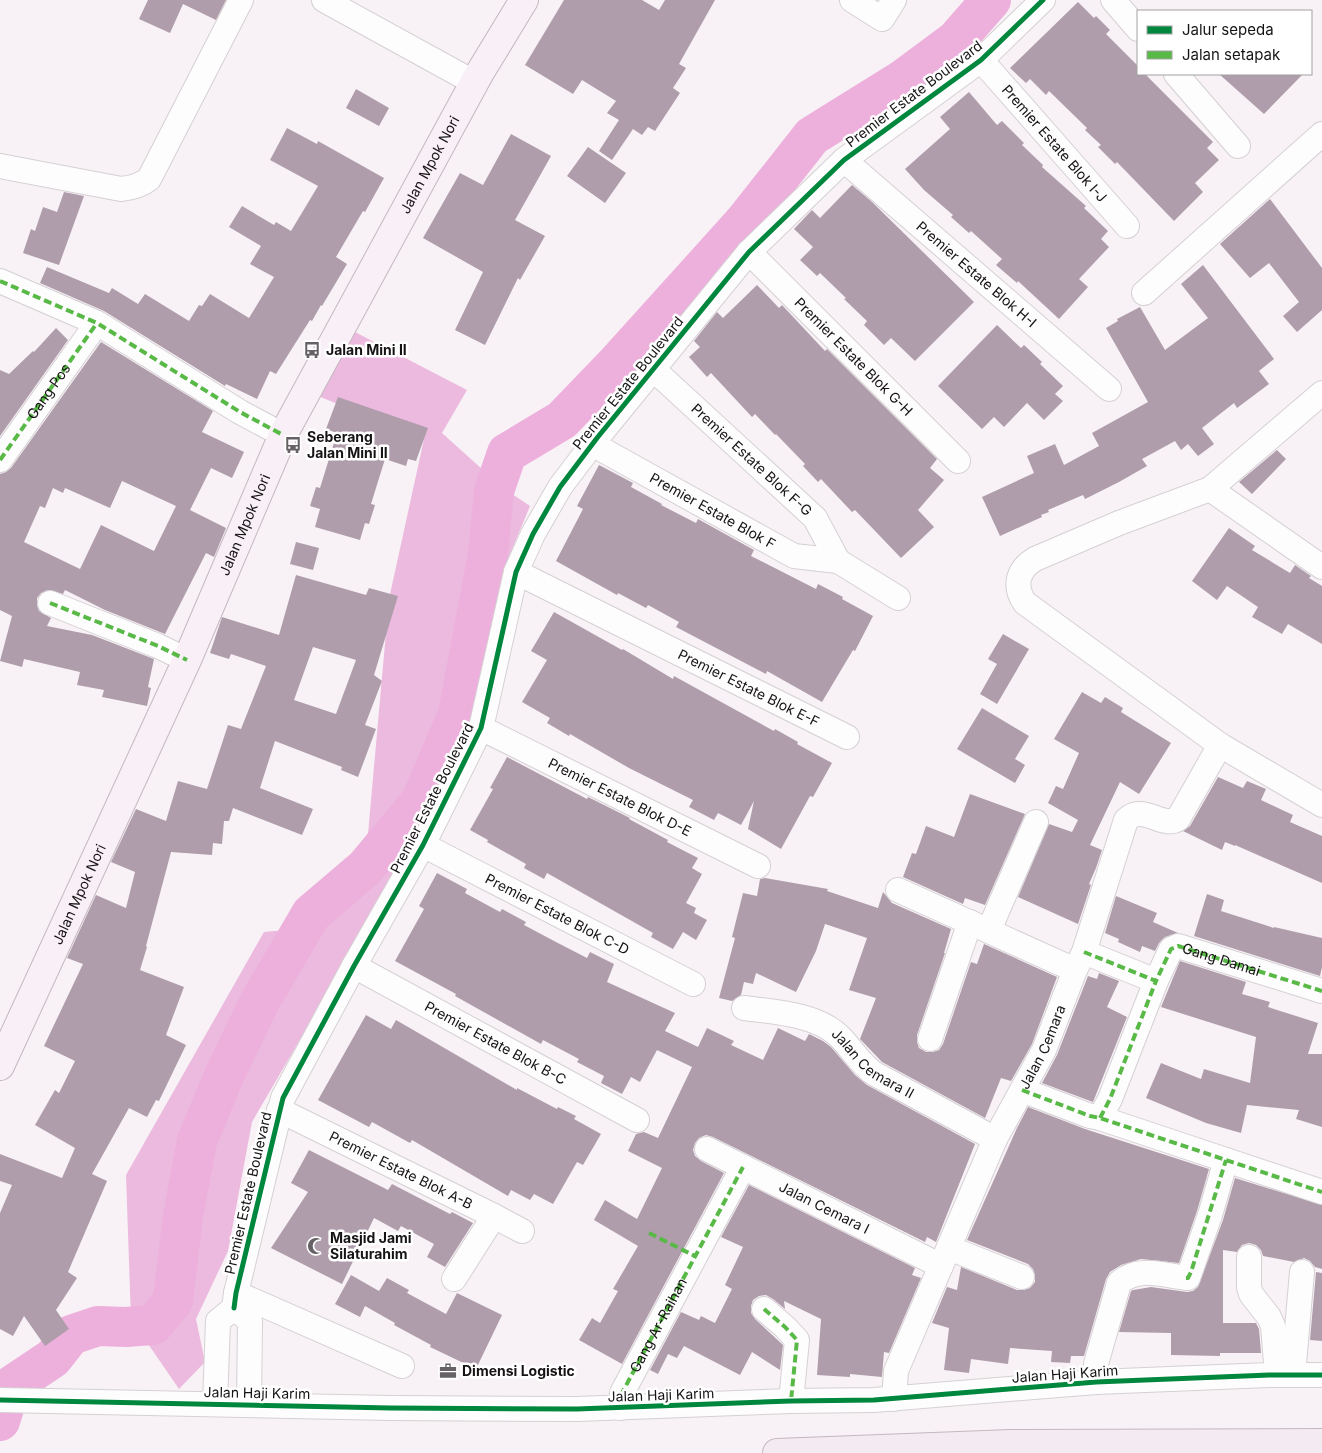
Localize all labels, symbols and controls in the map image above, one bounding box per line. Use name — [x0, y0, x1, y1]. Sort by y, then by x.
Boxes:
legend — [1137, 10, 1312, 75]
text: Jalur sepeda — [1182, 20, 1274, 39]
street label: Premier Estate Boulevard — [842, 37, 985, 150]
text: Jalan setapak — [1182, 45, 1281, 64]
street label: Premier Estate Blok I-J — [999, 81, 1111, 205]
street label: Jalan Mpok Nori — [396, 113, 463, 216]
street label: Premier Estate Blok H-I — [913, 217, 1040, 331]
street label: Premier Estate Blok G-H — [791, 294, 917, 419]
street label: Premier Estate Boulevard — [569, 313, 687, 453]
bus stop icon: Jalan Mini II — [302, 340, 322, 360]
place label: Jalan Mini II — [326, 341, 407, 358]
street label: Gang Pos — [23, 360, 74, 422]
street label: Premier Estate Blok F-G — [687, 401, 815, 519]
place label: Seberang Jalan Mini II — [307, 428, 388, 461]
bus stop icon: Seberang Jalan Mini II — [283, 435, 303, 455]
street label: Premier Estate Blok F — [646, 470, 778, 552]
street label: Jalan Mpok Nori — [215, 471, 273, 578]
street label: Premier Estate Blok E-F — [675, 645, 822, 730]
street label: Premier Estate Boulevard — [386, 720, 477, 876]
street label: Premier Estate Blok D-E — [546, 754, 694, 839]
street label: Jalan Mpok Nori — [48, 841, 109, 947]
street label: Premier Estate Blok C-D — [483, 870, 632, 958]
street label: Gang Damai — [1180, 939, 1263, 979]
street label: Premier Estate Blok B-C — [422, 997, 569, 1088]
street label: Jalan Cemara — [1015, 1002, 1069, 1092]
street label: Jalan Cemara II — [829, 1025, 917, 1102]
street label: Premier Estate Boulevard — [221, 1110, 275, 1276]
street label: Premier Estate Blok A-B — [327, 1127, 476, 1212]
street label: Jalan Cemara I — [776, 1177, 872, 1237]
place label: Masjid Jami Silaturahim — [330, 1229, 412, 1262]
mosque icon: Masjid Jami Silaturahim — [306, 1236, 326, 1256]
street label: Gang Ar-Raihan — [626, 1275, 690, 1375]
office icon: Dimensi Logistic — [438, 1361, 458, 1381]
street label: Jalan Haji Karim — [1011, 1361, 1119, 1386]
place label: Dimensi Logistic — [462, 1362, 575, 1379]
street label: Jalan Haji Karim — [204, 1383, 311, 1402]
street label: Jalan Haji Karim — [607, 1384, 715, 1405]

